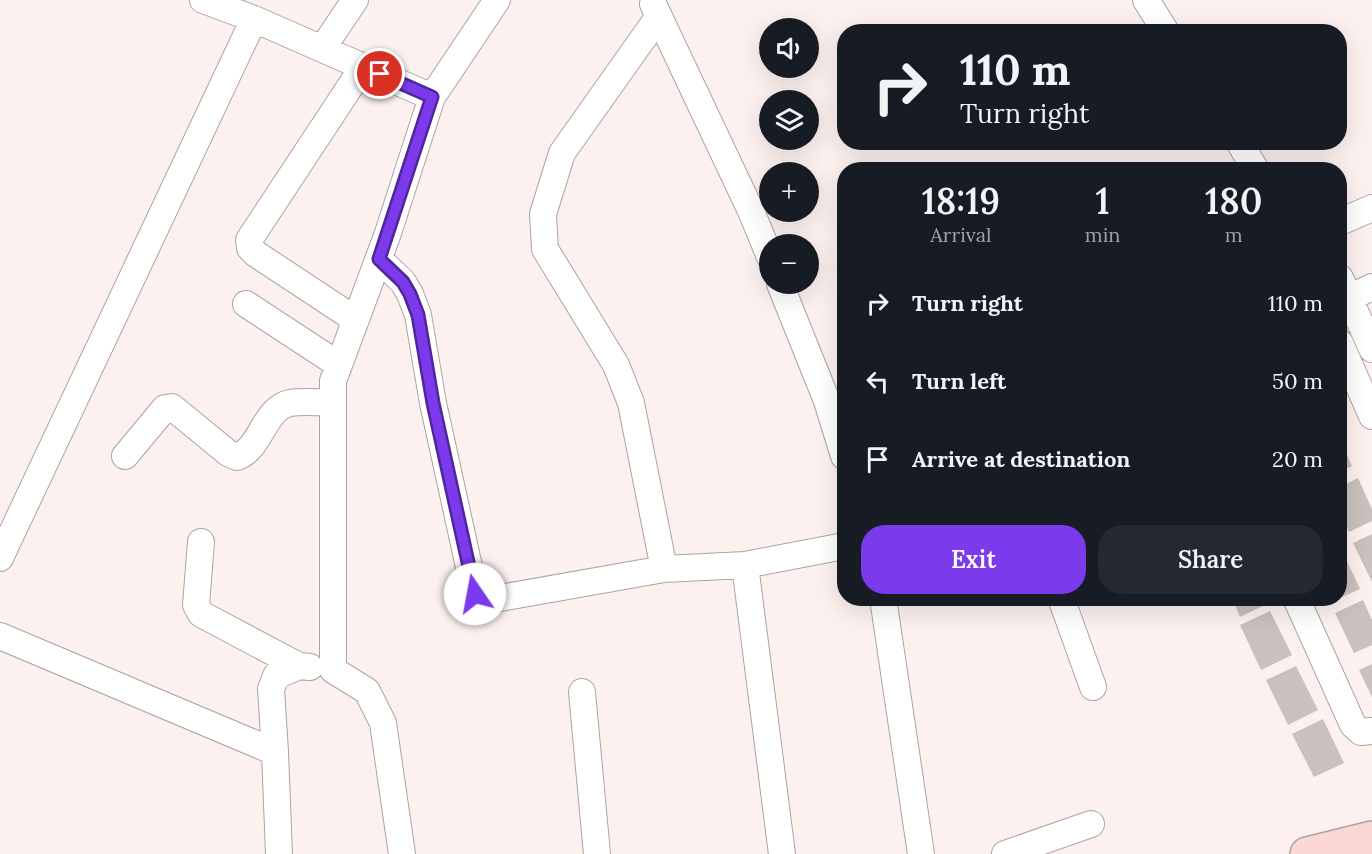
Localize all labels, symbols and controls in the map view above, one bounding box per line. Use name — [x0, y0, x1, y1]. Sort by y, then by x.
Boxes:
map controls — [759, 18, 819, 294]
button: sound — [759, 18, 819, 78]
text: 110 m — [960, 43, 1071, 97]
pin — [354, 48, 405, 99]
icon: right — [861, 48, 939, 126]
icon: arrive — [363, 57, 396, 90]
button: layers — [759, 90, 819, 150]
text: Turn right — [960, 96, 1089, 130]
button: + — [759, 162, 819, 222]
text: 18:19 — [922, 178, 1000, 224]
text: 1 — [1096, 178, 1110, 224]
text: 180 — [1205, 178, 1262, 224]
text: Arrival — [930, 222, 991, 247]
text: min — [1085, 222, 1120, 247]
text: m — [1225, 222, 1243, 247]
button: − — [759, 234, 819, 294]
icon: right — [861, 287, 894, 320]
text: Turn right — [912, 289, 1023, 317]
text: 110 m — [1268, 289, 1323, 317]
icon: left — [861, 365, 894, 398]
text: Turn left — [912, 367, 1006, 395]
text: 50 m — [1272, 367, 1323, 395]
icon: arrive — [861, 443, 894, 476]
text: Arrive at destination — [912, 445, 1130, 473]
text: 20 m — [1272, 445, 1323, 473]
button: Exit — [861, 525, 1086, 594]
button: Share — [1098, 525, 1323, 594]
position arrow — [443, 562, 507, 626]

